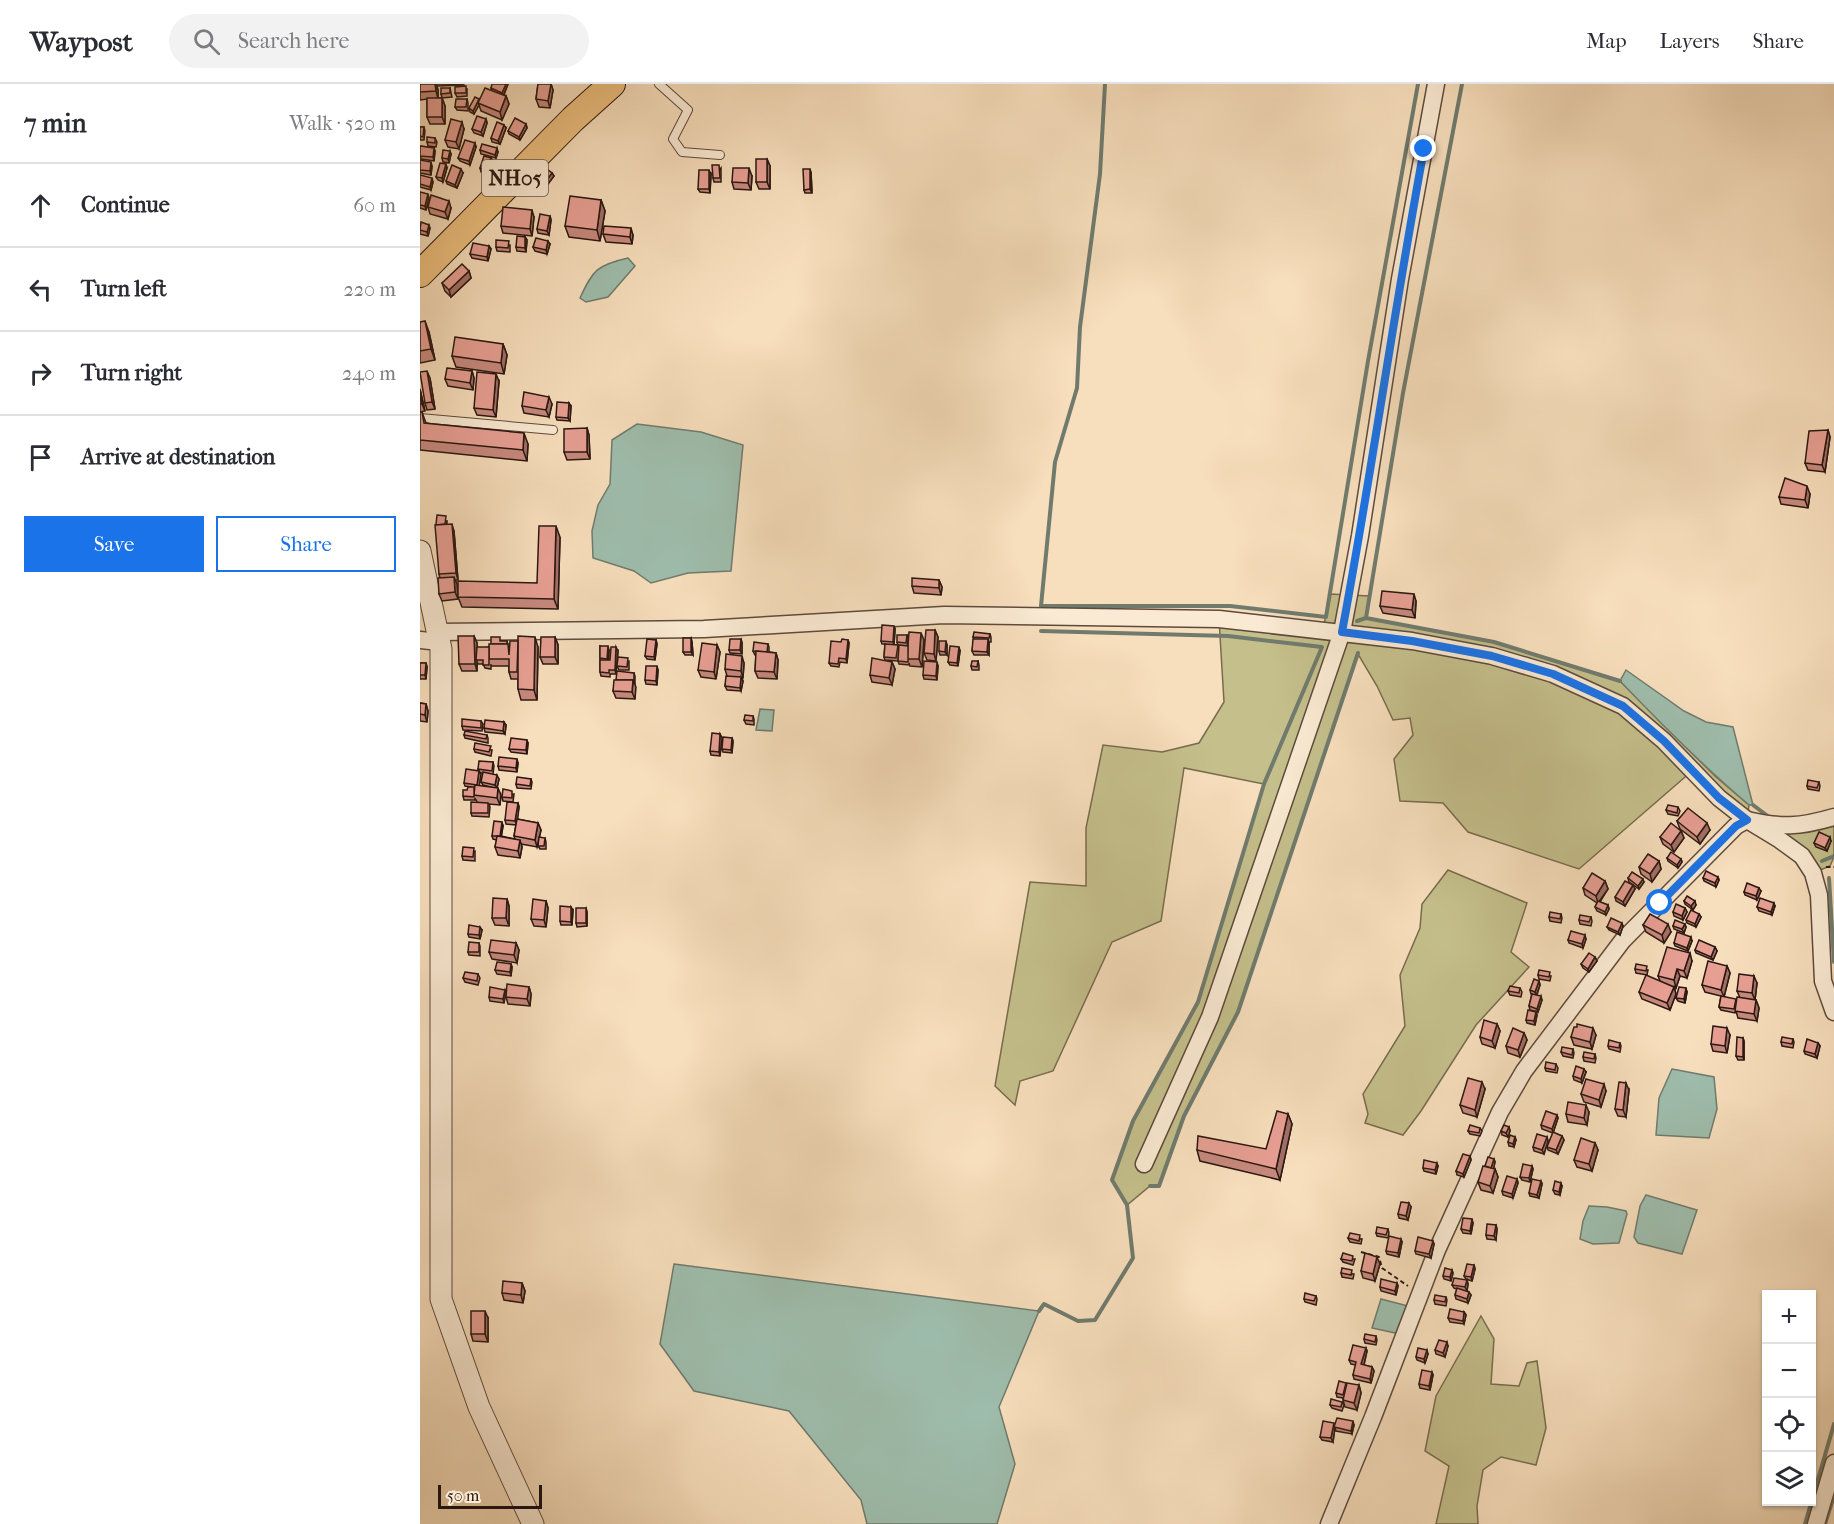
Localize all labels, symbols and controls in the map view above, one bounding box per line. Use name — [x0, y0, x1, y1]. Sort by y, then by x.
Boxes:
search box — [169, 14, 589, 68]
text: Waypost — [30, 25, 133, 58]
icon: search — [190, 25, 223, 58]
text: Search here — [238, 28, 349, 54]
text: Map — [1586, 29, 1627, 53]
text: Layers — [1660, 29, 1719, 53]
text: Share — [1752, 29, 1804, 53]
text: 7 min — [24, 108, 87, 139]
text: Walk · 520 m — [289, 112, 396, 135]
route end — [1410, 135, 1436, 161]
road number: NH05 — [482, 160, 548, 196]
icon: ahead — [24, 189, 57, 222]
text: Continue — [81, 192, 170, 218]
text: 60 m — [353, 194, 396, 217]
icon: left — [24, 273, 57, 306]
text: Turn left — [81, 276, 167, 302]
text: 220 m — [343, 278, 396, 301]
icon: right — [24, 357, 57, 390]
text: Turn right — [81, 360, 182, 386]
text: 240 m — [342, 362, 396, 385]
icon: arrive — [24, 441, 57, 474]
text: Arrive at destination — [81, 444, 275, 470]
button: Save — [24, 516, 204, 572]
button: Share — [216, 516, 396, 572]
route start — [1646, 889, 1672, 915]
map controls — [1762, 1290, 1816, 1506]
button: + — [1762, 1290, 1816, 1344]
button: − — [1762, 1344, 1816, 1398]
button: locate — [1762, 1398, 1816, 1452]
button: layers — [1762, 1452, 1816, 1506]
scale bar — [438, 1482, 542, 1510]
text: 50 m — [447, 1486, 479, 1505]

